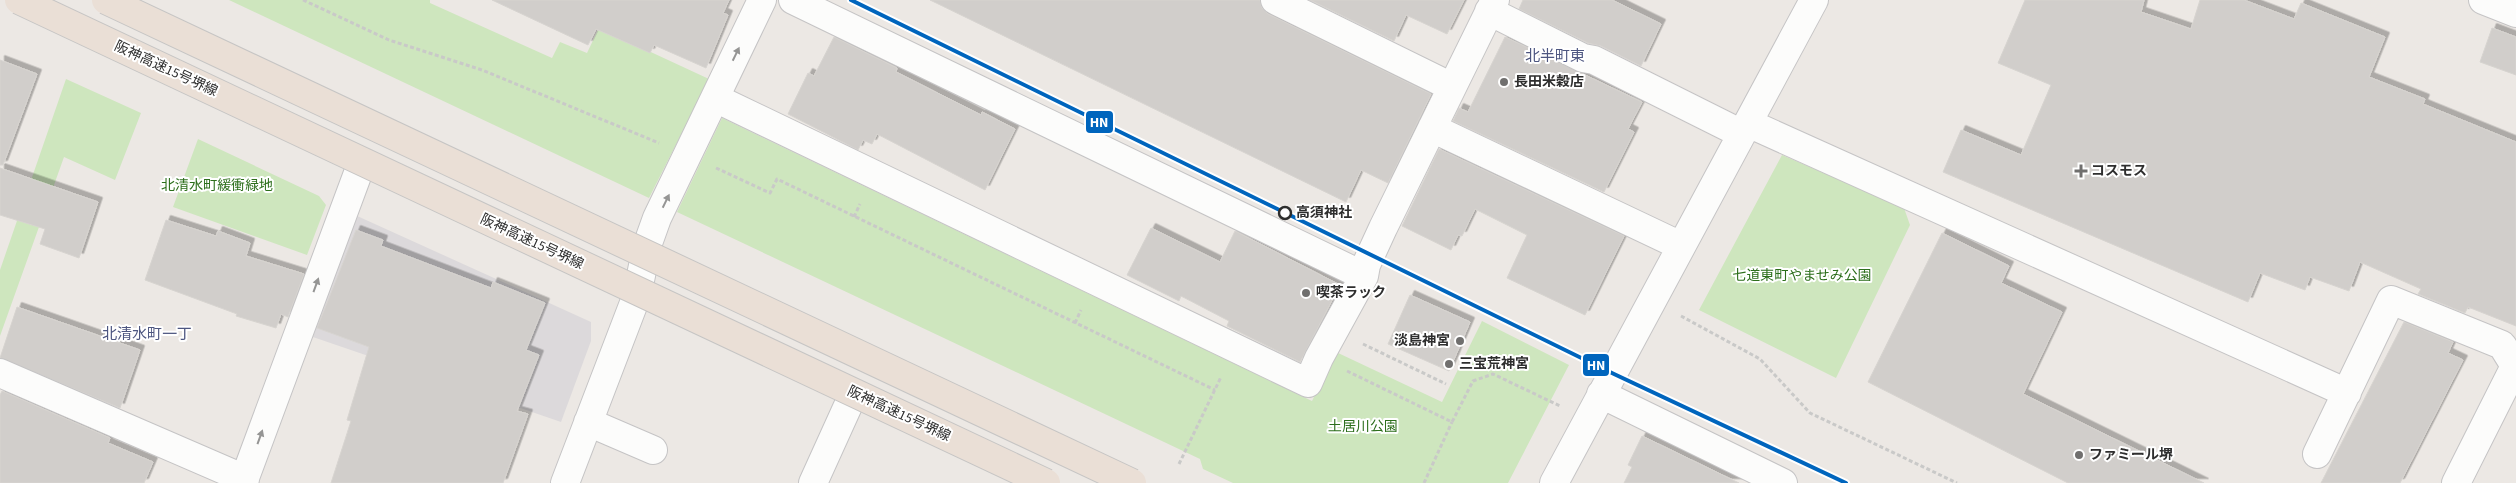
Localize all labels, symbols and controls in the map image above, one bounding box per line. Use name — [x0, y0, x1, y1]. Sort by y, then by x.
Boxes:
street label: 阪神高速15号堺線 — [111, 36, 221, 102]
district label: 北半町東 — [1525, 46, 1585, 67]
one-way arrow — [732, 47, 740, 62]
place label: 長田米穀店 — [1514, 72, 1584, 92]
marker: 長田米穀店 — [1498, 76, 1510, 88]
line badge: HN — [1085, 110, 1114, 134]
text: HN — [1090, 113, 1108, 133]
place label: コスモス — [2091, 161, 2147, 181]
marker: コスモス — [2075, 165, 2087, 177]
park label: 北清水町緩衝緑地 — [161, 176, 273, 196]
one-way arrow — [662, 194, 670, 208]
place label: 高須神社 — [1296, 203, 1352, 223]
marker: 高須神社 — [1278, 206, 1292, 220]
street label: 阪神高速15号堺線 — [477, 209, 587, 275]
park label: 七道東町やませみ公園 — [1732, 266, 1872, 286]
one-way arrow — [312, 277, 320, 292]
place label: 喫茶ラック — [1316, 283, 1386, 303]
marker: 喫茶ラック — [1300, 287, 1312, 299]
district label: 北清水町一丁 — [102, 324, 192, 345]
place label: 淡島神宮 — [1394, 331, 1450, 351]
marker: 淡島神宮 — [1454, 335, 1466, 347]
line badge: HN — [1582, 353, 1610, 377]
place label: 三宝荒神宮 — [1459, 354, 1529, 374]
text: HN — [1587, 356, 1605, 376]
marker: 三宝荒神宮 — [1443, 358, 1455, 370]
street label: 阪神高速15号堺線 — [844, 381, 954, 447]
park label: 土居川公園 — [1328, 417, 1398, 437]
one-way arrow — [256, 429, 264, 444]
place label: ファミール堺 — [2089, 445, 2173, 465]
marker: ファミール堺 — [2073, 449, 2085, 461]

